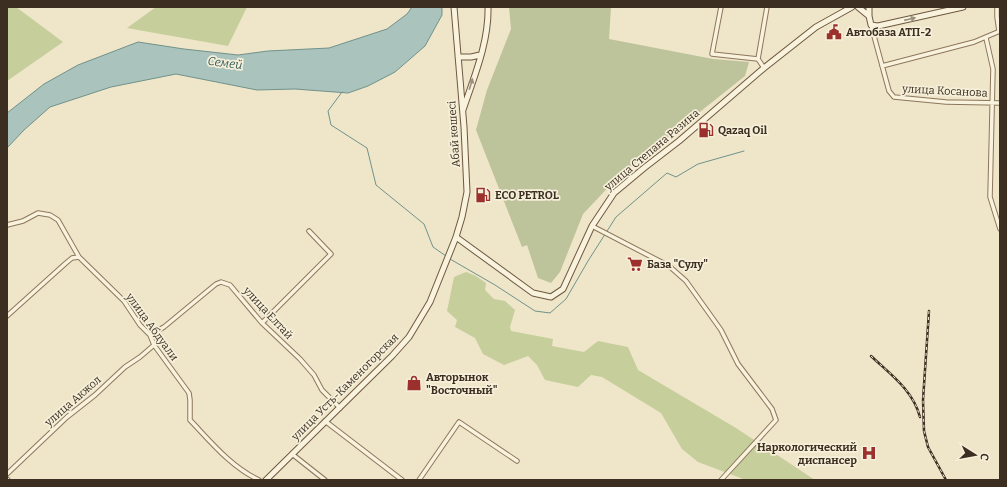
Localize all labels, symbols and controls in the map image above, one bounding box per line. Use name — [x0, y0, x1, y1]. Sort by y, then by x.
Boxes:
one-way arrow — [903, 16, 916, 22]
public building icon: Автобаза АТП-2 — [825, 23, 843, 41]
place label: Автобаза АТП-2 — [846, 26, 931, 39]
water label: Семей — [207, 54, 243, 72]
one-way arrow — [468, 78, 474, 90]
street label: улица Косанова — [901, 82, 988, 100]
street label: Абай көшесі — [445, 100, 463, 168]
street label: улица Степана Разина — [601, 107, 702, 194]
fuel station icon: Qazaq Oil — [697, 121, 715, 139]
place label: Qazaq Oil — [718, 124, 768, 137]
fuel station icon: ECO PETROL — [474, 186, 492, 204]
place label: ECO PETROL — [495, 189, 559, 202]
supermarket icon: База "Сулу" — [626, 255, 644, 273]
place label: База "Сулу" — [647, 258, 708, 271]
street label: улица Елтай — [240, 284, 295, 342]
street label: улица Абдуали — [122, 290, 181, 363]
street label: улица Усть-Каменогорская — [288, 331, 401, 444]
place label: Авторынок "Восточный" — [426, 371, 498, 397]
street label: улица Акжол — [41, 373, 104, 430]
shop icon: Авторынок "Восточный" — [405, 374, 423, 392]
north arrow — [955, 435, 995, 475]
place label: Наркологический диспансер — [757, 441, 858, 467]
hospital icon: Наркологический диспансер — [860, 444, 878, 462]
text: С — [977, 452, 991, 462]

